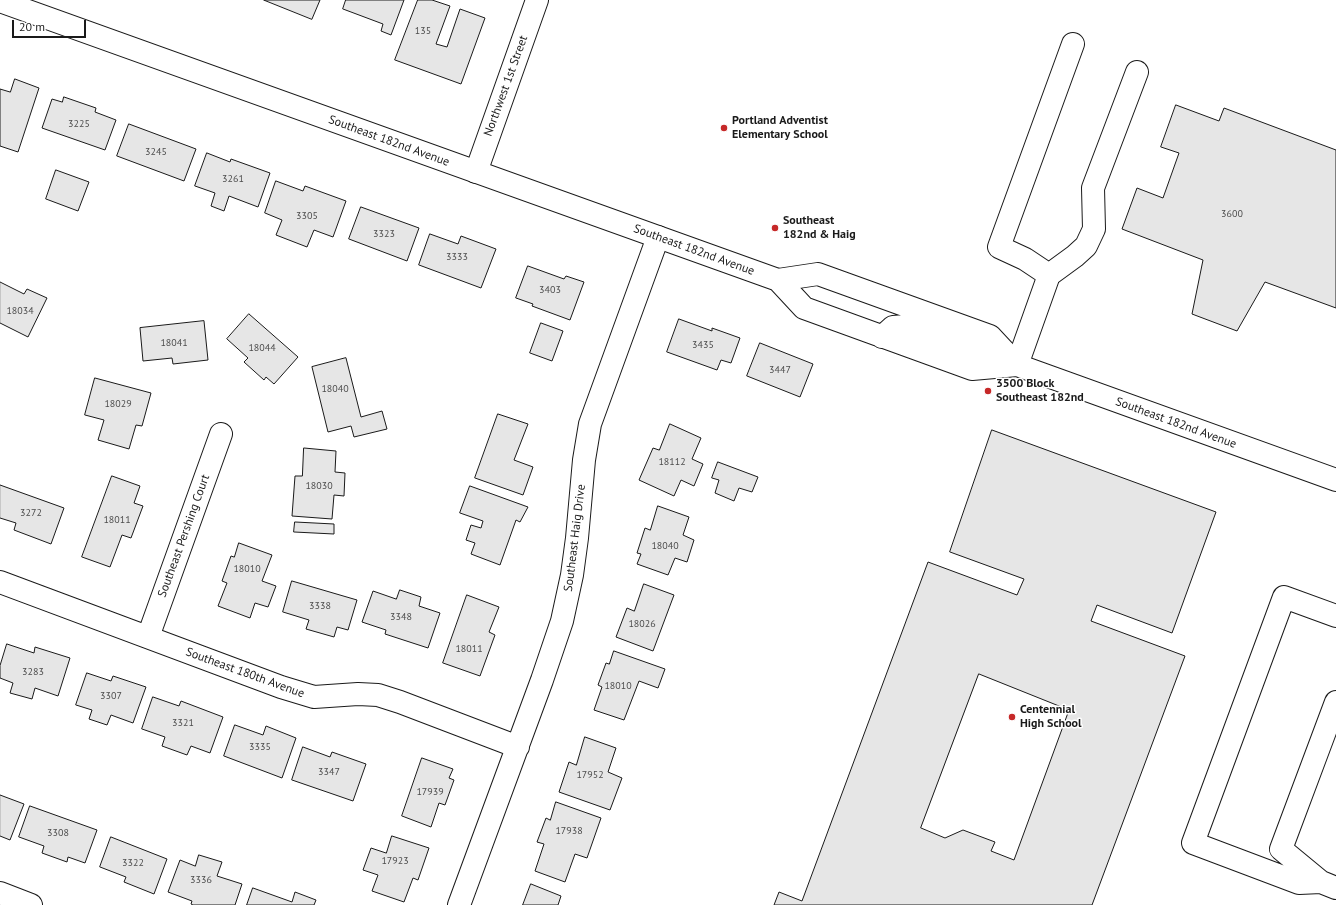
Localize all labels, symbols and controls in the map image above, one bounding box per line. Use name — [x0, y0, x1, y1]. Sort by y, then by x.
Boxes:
scale bar — [14, 12, 88, 38]
text: 20 m — [19, 19, 45, 34]
house number: 135 — [415, 25, 431, 37]
street label: Northwest 1st Street — [481, 34, 531, 138]
street label: Southeast 182nd Avenue — [327, 112, 451, 170]
place label: Portland Adventist Elementary School — [732, 114, 828, 142]
house number: 3225 — [68, 118, 90, 130]
marker: Portland Adventist Elementary School — [719, 123, 729, 133]
house number: 3245 — [145, 146, 167, 158]
house number: 3261 — [222, 173, 244, 185]
house number: 3600 — [1221, 208, 1243, 220]
house number: 3305 — [296, 210, 318, 222]
place label: Southeast 182nd & Haig — [783, 214, 856, 242]
street label: Southeast 182nd Avenue — [632, 221, 756, 279]
marker: Southeast 182nd & Haig — [770, 223, 780, 233]
house number: 3323 — [373, 228, 395, 240]
house number: 3333 — [446, 251, 468, 263]
house number: 3403 — [539, 284, 561, 296]
house number: 18034 — [6, 305, 34, 317]
house number: 18041 — [160, 337, 188, 349]
house number: 3435 — [692, 339, 714, 351]
house number: 18044 — [248, 342, 276, 354]
house number: 3447 — [769, 364, 791, 376]
place label: 3500 Block Southeast 182nd — [996, 377, 1084, 405]
house number: 18040 — [321, 383, 349, 395]
marker: 3500 Block Southeast 182nd — [983, 386, 993, 396]
street label: Southeast 182nd Avenue — [1114, 394, 1238, 452]
house number: 18029 — [104, 398, 132, 410]
house number: 18112 — [658, 456, 686, 468]
street label: Southeast Pershing Court — [155, 473, 213, 599]
house number: 18030 — [305, 480, 333, 492]
street label: Southeast Haig Drive — [561, 484, 589, 592]
house number: 3272 — [20, 507, 42, 519]
house number: 18011 — [103, 514, 131, 526]
house number: 18040 — [651, 540, 679, 552]
house number: 18010 — [233, 563, 261, 575]
house number: 3338 — [309, 600, 331, 612]
house number: 3348 — [390, 611, 412, 623]
house number: 18026 — [628, 618, 656, 630]
house number: 18011 — [455, 643, 483, 655]
street label: Southeast 180th Avenue — [184, 645, 306, 701]
house number: 3283 — [22, 666, 44, 678]
house number: 18010 — [604, 680, 632, 692]
house number: 3307 — [100, 690, 122, 702]
place label: Centennial High School — [1020, 703, 1082, 731]
marker: Centennial High School — [1007, 712, 1017, 722]
house number: 3321 — [172, 717, 194, 729]
house number: 3335 — [249, 741, 271, 753]
house number: 3347 — [318, 766, 340, 778]
house number: 17952 — [576, 769, 604, 781]
house number: 17939 — [416, 786, 444, 798]
house number: 17938 — [555, 825, 583, 837]
house number: 3308 — [47, 827, 69, 839]
house number: 17923 — [381, 855, 409, 867]
house number: 3322 — [122, 857, 144, 869]
house number: 3336 — [190, 874, 212, 886]

